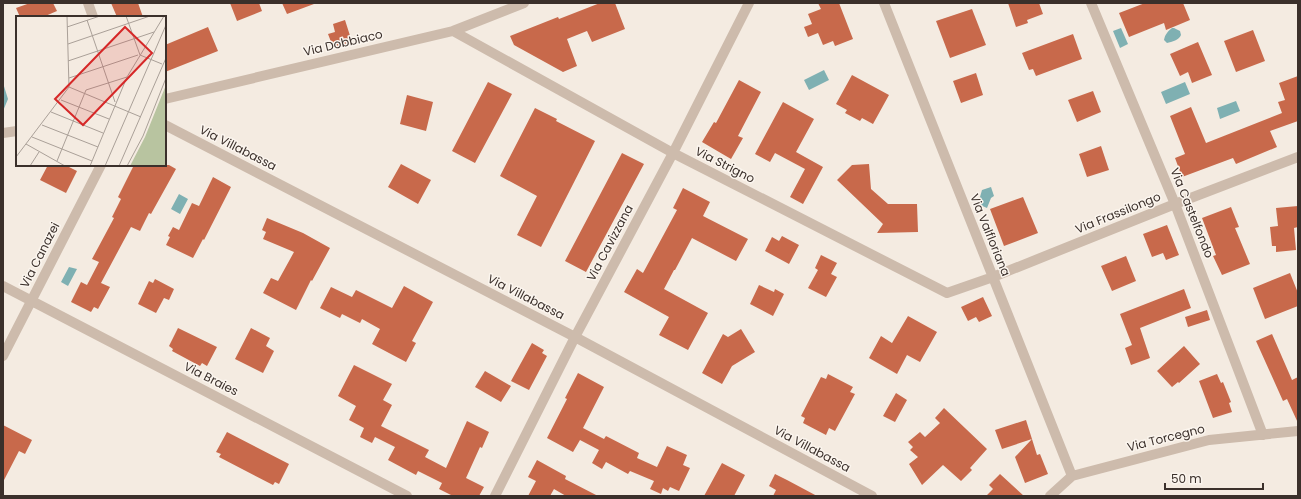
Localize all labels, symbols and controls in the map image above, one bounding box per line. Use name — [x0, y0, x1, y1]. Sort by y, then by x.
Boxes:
inset map — [16, 16, 166, 166]
street label: Via Dobbiaco — [302, 25, 384, 60]
street label: Via Villabassa — [197, 121, 280, 174]
street label: Via Strigno — [693, 142, 758, 187]
street label: Via Castelfondo — [1167, 165, 1218, 261]
street label: Via Frassilongo — [1073, 188, 1163, 237]
street label: Via Valfloriana — [966, 191, 1015, 279]
street label: Via Cavizzana — [582, 202, 637, 284]
street label: Via Canazei — [16, 219, 63, 290]
street label: Via Villabassa — [485, 270, 568, 323]
street label: Via Braies — [181, 358, 241, 400]
street label: Via Torcegno — [1125, 420, 1207, 455]
street label: Via Villabassa — [771, 421, 853, 476]
scale bar — [1165, 465, 1263, 491]
text: 50 m — [1171, 470, 1202, 487]

